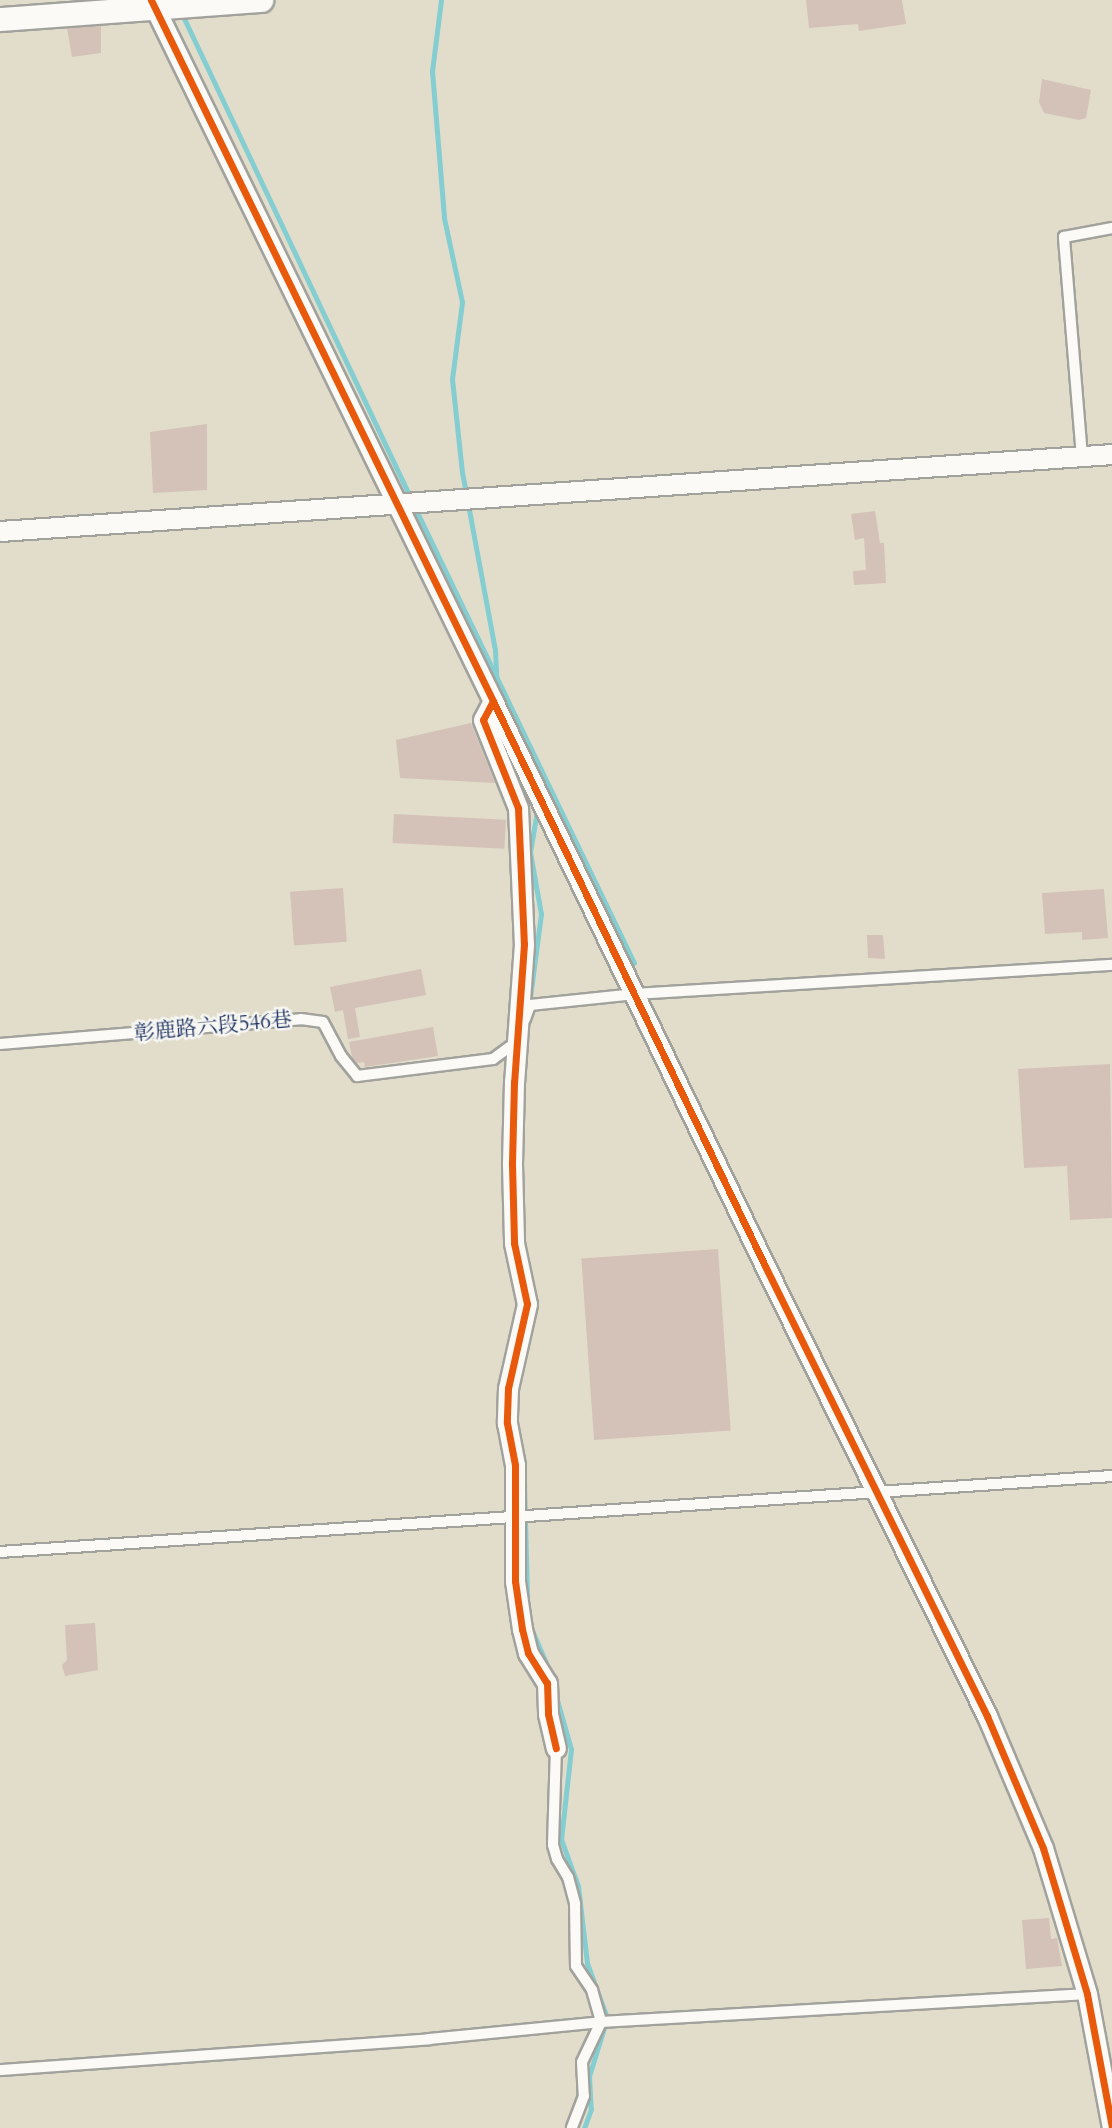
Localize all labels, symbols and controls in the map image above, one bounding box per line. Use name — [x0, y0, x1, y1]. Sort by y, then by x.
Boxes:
street label: 彰鹿路六段546巷 — [133, 1008, 293, 1046]

